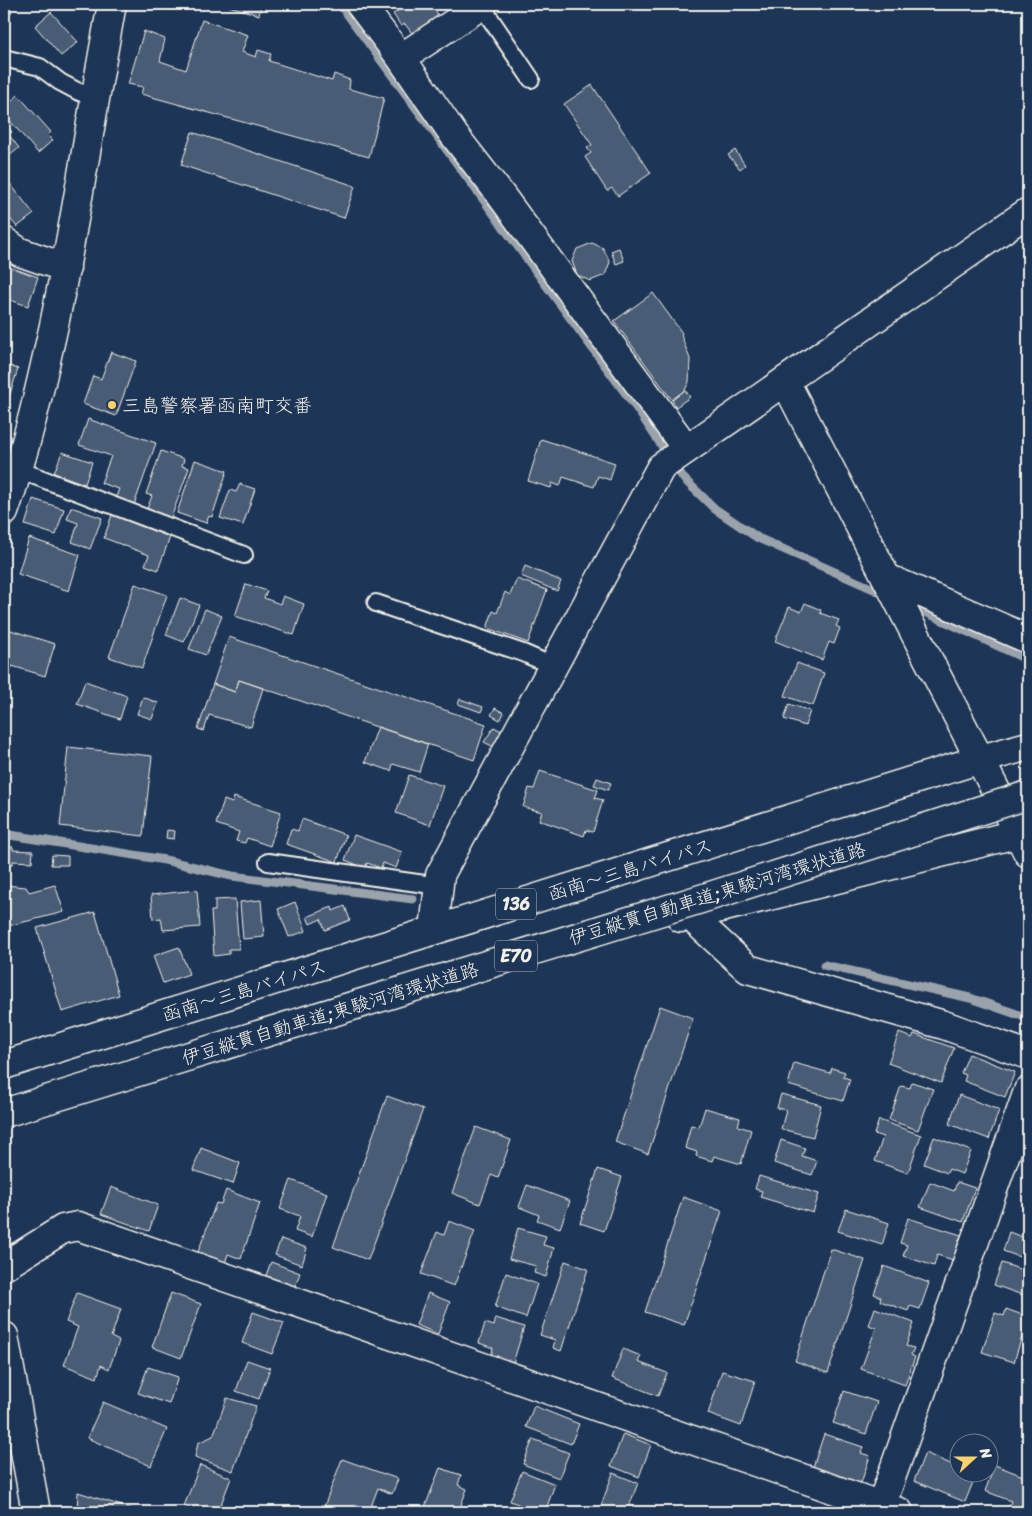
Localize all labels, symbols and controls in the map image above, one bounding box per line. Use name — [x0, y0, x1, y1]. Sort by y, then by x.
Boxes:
place label: 三島警察署函南町交番 — [122, 389, 312, 422]
marker: 三島警察署函南町交番 — [106, 399, 118, 411]
street label: 函南～三島バイパス — [544, 829, 717, 910]
street label: 伊豆縦貫自動車道;東駿河湾環状道路 — [564, 832, 870, 955]
road number: 136 — [496, 889, 536, 920]
road number: E70 — [495, 940, 537, 971]
street label: 函南～三島バイパス — [158, 950, 331, 1031]
street label: 伊豆縦貫自動車道;東駿河湾環状道路 — [177, 952, 483, 1075]
north arrow — [950, 1434, 1000, 1484]
text: N — [972, 1444, 999, 1463]

